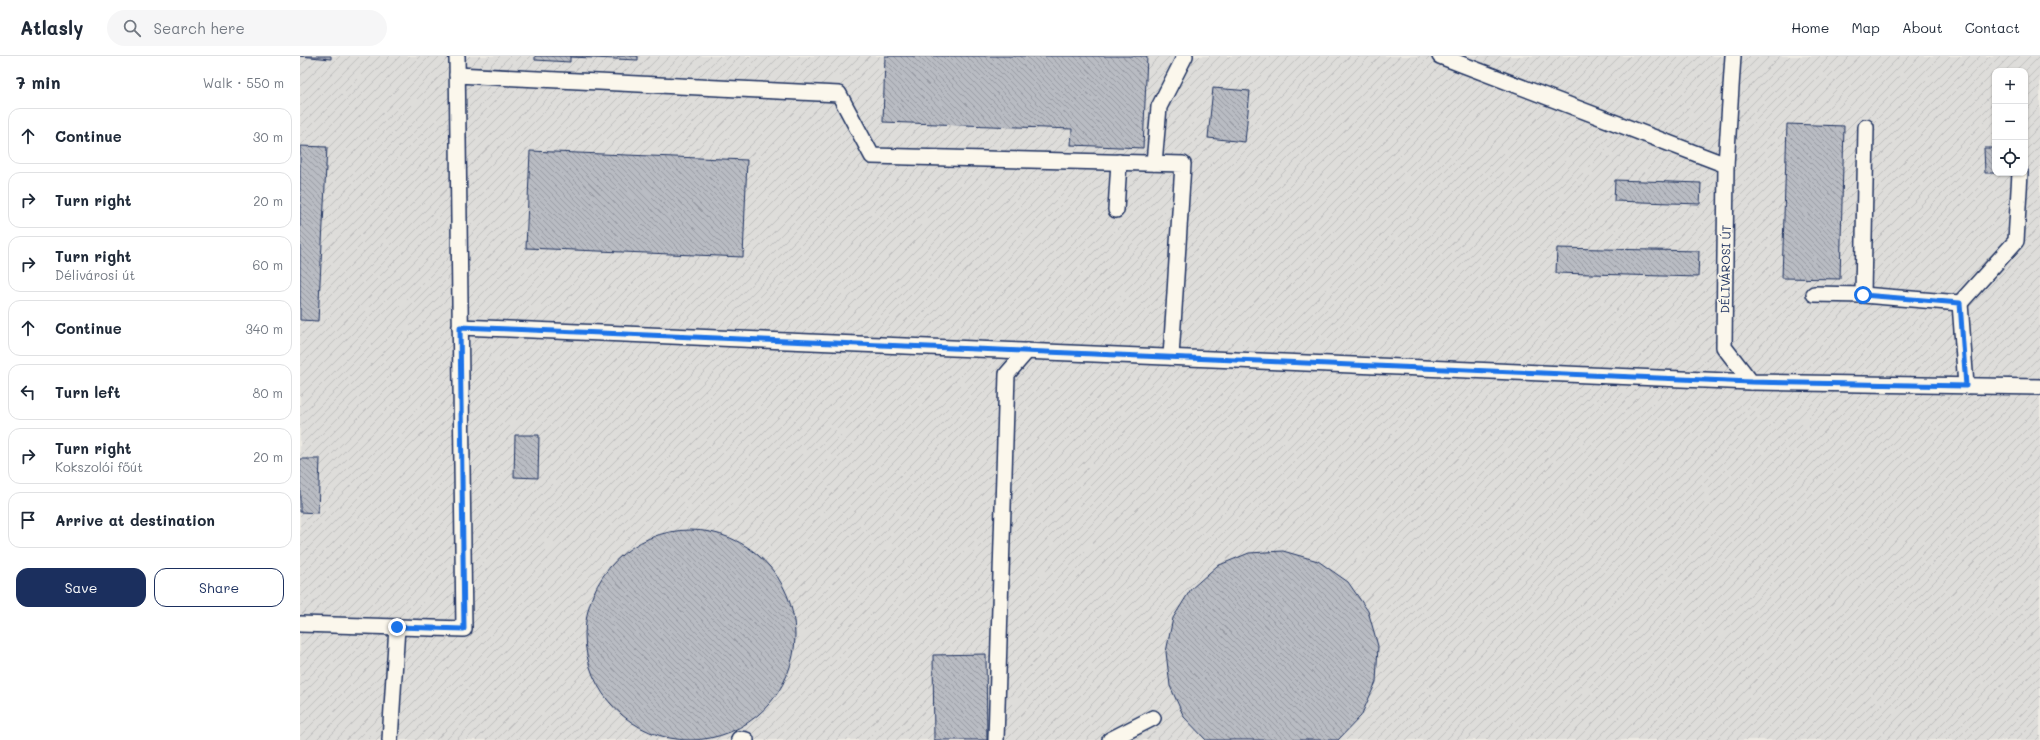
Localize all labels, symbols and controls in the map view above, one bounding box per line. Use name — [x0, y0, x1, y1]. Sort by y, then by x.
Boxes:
search box — [107, 10, 387, 46]
text: Atlasly — [20, 15, 83, 40]
icon: search — [121, 17, 143, 39]
text: Search here — [153, 18, 245, 38]
text: Home — [1791, 18, 1829, 37]
text: Map — [1851, 18, 1880, 37]
text: About — [1902, 18, 1943, 37]
text: Contact — [1965, 18, 2020, 37]
map controls — [1992, 68, 2028, 176]
button: + — [1992, 68, 2028, 104]
text: 7 min — [16, 71, 61, 93]
text: Walk · 550 m — [203, 74, 284, 91]
button: − — [1992, 104, 2028, 140]
icon: ahead — [17, 125, 39, 147]
text: Continue — [55, 126, 122, 146]
text: 30 m — [253, 128, 283, 145]
button: locate — [1992, 140, 2028, 176]
icon: right — [17, 189, 39, 211]
text: Turn right — [55, 190, 132, 210]
text: 20 m — [253, 192, 283, 209]
street label: DÉLIVÁROSI ÚT — [1716, 224, 1734, 313]
text: Turn right — [55, 246, 132, 266]
icon: right — [17, 253, 39, 275]
text: 60 m — [253, 256, 283, 273]
text: Délivárosi út — [55, 266, 135, 283]
route start — [1854, 286, 1872, 304]
icon: ahead — [17, 317, 39, 339]
text: Continue — [55, 318, 122, 338]
text: 340 m — [245, 320, 283, 337]
icon: left — [17, 381, 39, 403]
text: Turn left — [55, 382, 120, 402]
text: 80 m — [253, 384, 283, 401]
text: Turn right — [55, 438, 132, 458]
icon: right — [17, 445, 39, 467]
text: 20 m — [253, 448, 283, 465]
text: Kokszolói főút — [55, 458, 143, 475]
icon: arrive — [17, 509, 39, 531]
text: Arrive at destination — [55, 510, 215, 530]
button: Save — [16, 568, 146, 607]
button: Share — [154, 568, 284, 607]
route end — [388, 618, 406, 636]

